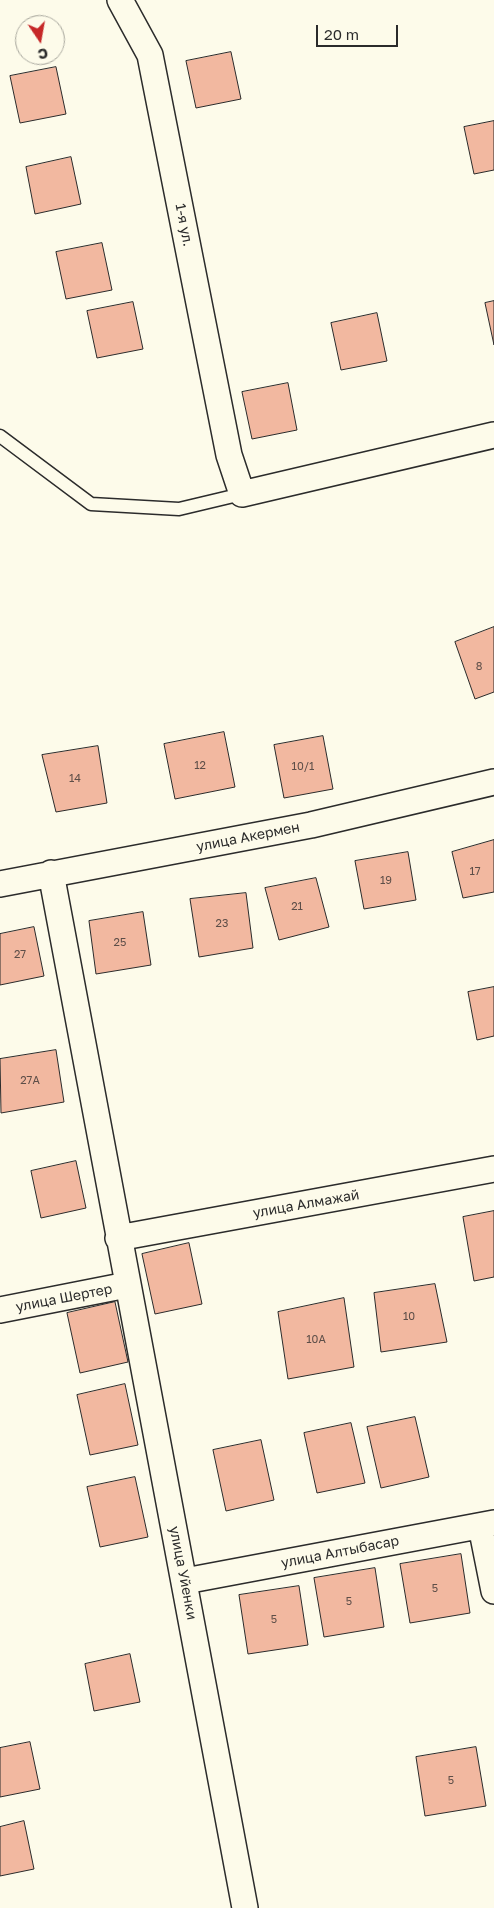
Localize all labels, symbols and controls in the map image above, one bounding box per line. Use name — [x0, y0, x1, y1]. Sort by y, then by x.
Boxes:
north arrow — [15, 15, 65, 65]
scale bar — [319, 15, 402, 47]
text: 20 m — [324, 25, 359, 43]
text: С — [36, 45, 50, 64]
street label: 1-я ул. — [172, 202, 196, 248]
house number: 8 — [476, 660, 482, 674]
house number: 12 — [194, 759, 206, 773]
house number: 10/1 — [292, 760, 314, 774]
house number: 14 — [69, 772, 81, 786]
street label: улица Акермен — [195, 819, 301, 855]
house number: 17 — [469, 865, 481, 879]
house number: 19 — [380, 874, 392, 888]
house number: 21 — [291, 900, 303, 914]
house number: 23 — [216, 917, 228, 931]
house number: 25 — [114, 936, 126, 950]
house number: 27 — [14, 948, 26, 962]
house number: 27А — [20, 1074, 40, 1088]
street label: улица Алмажай — [251, 1186, 361, 1222]
street label: улица Шертер — [14, 1280, 114, 1316]
house number: 10 — [403, 1310, 415, 1324]
house number: 10А — [306, 1333, 326, 1347]
street label: улица Уйенки — [166, 1525, 200, 1621]
street label: улица Алтыбасар — [280, 1532, 400, 1572]
house number: 5 — [432, 1582, 438, 1596]
house number: 5 — [346, 1595, 352, 1609]
house number: 5 — [271, 1613, 277, 1627]
house number: 5 — [448, 1774, 454, 1788]

